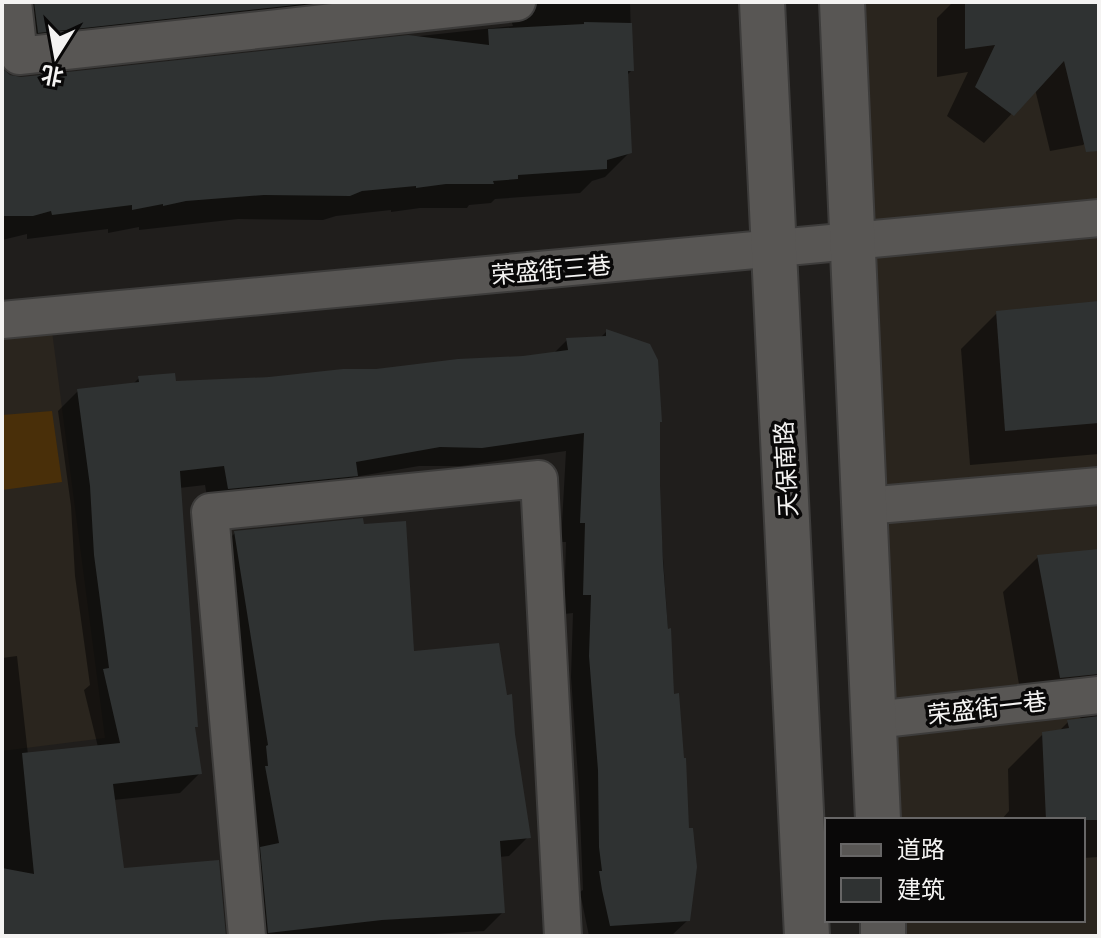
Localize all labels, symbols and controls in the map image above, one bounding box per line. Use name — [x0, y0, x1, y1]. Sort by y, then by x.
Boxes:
north arrow — [16, 16, 96, 96]
text: 北 — [39, 59, 66, 92]
street label: 荣盛街三巷 — [490, 247, 612, 291]
street label: 天保南路 — [766, 420, 804, 518]
street label: 荣盛街一巷 — [925, 683, 1049, 731]
legend — [825, 818, 1085, 922]
text: 道路 — [897, 832, 945, 865]
text: 建筑 — [897, 872, 945, 905]

